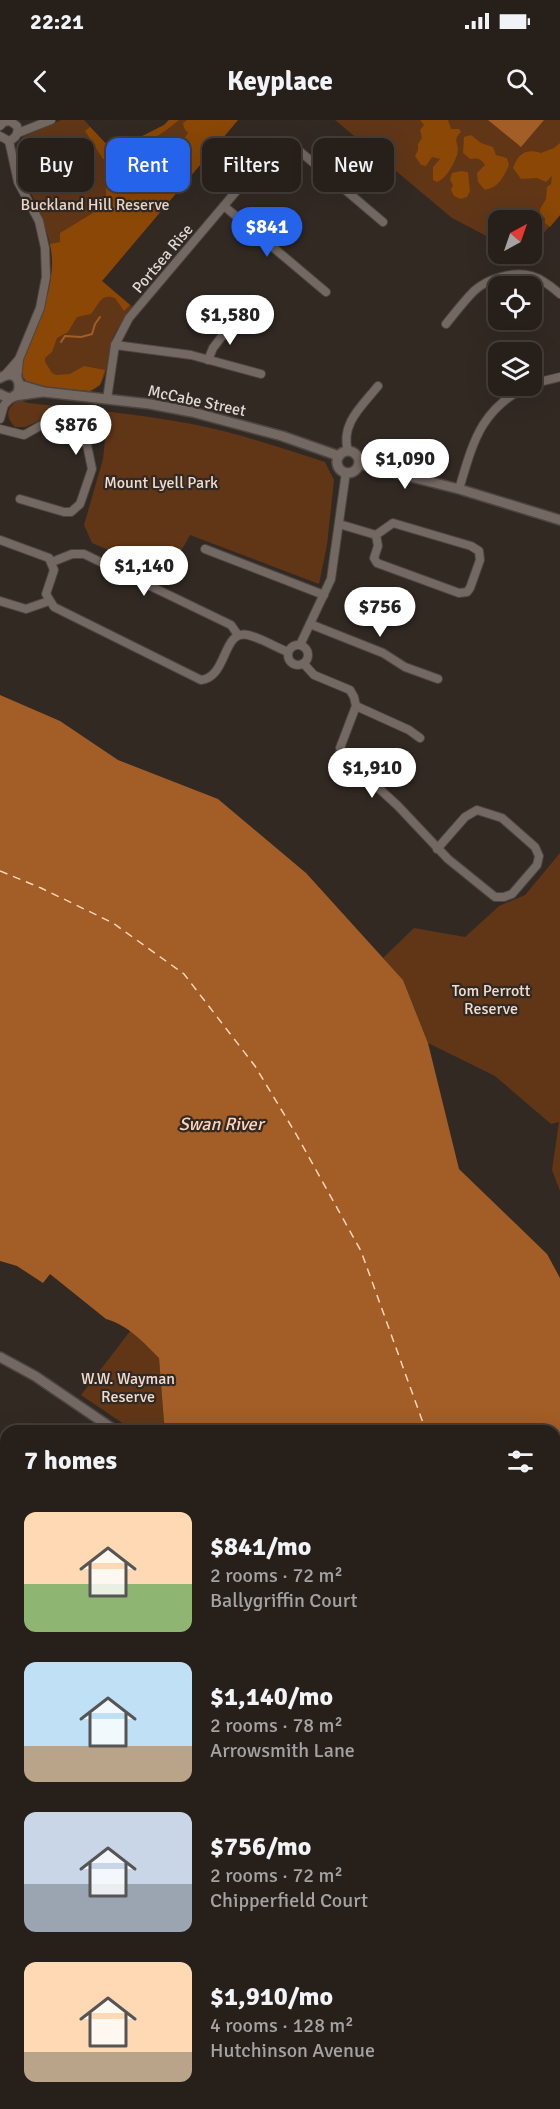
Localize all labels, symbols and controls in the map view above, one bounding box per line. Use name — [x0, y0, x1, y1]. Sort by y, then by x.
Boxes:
text: 22:21 — [30, 8, 84, 35]
icon: back — [24, 65, 57, 98]
text: Keyplace — [227, 65, 333, 98]
icon: search — [503, 65, 536, 98]
chip: Buy — [18, 138, 94, 192]
chip: Rent — [106, 138, 190, 192]
chip: Filters — [202, 138, 301, 192]
chip: New — [313, 138, 394, 192]
park label: Buckland Hill Reserve — [21, 195, 170, 215]
pin: $841 — [231, 207, 303, 258]
north arrow — [488, 210, 542, 264]
map controls — [488, 210, 542, 396]
text: $841 — [245, 214, 289, 239]
street label: Portsea Rise — [128, 220, 198, 297]
button: locate — [488, 276, 542, 330]
pin: $1,580 — [181, 295, 279, 346]
text: $1,580 — [200, 302, 260, 327]
button: layers — [488, 342, 542, 396]
street label: McCabe Street — [146, 381, 248, 421]
pin: $876 — [40, 405, 112, 456]
text: $876 — [54, 412, 98, 437]
pin: $1,090 — [356, 439, 454, 490]
text: $1,090 — [375, 446, 435, 471]
park label: Mount Lyell Park — [104, 473, 218, 493]
pin: $1,140 — [95, 546, 193, 597]
text: $1,140 — [114, 553, 174, 578]
pin: $756 — [344, 587, 416, 638]
text: $756 — [358, 594, 402, 619]
pin: $1,910 — [323, 748, 421, 799]
text: $1,910 — [342, 755, 402, 780]
park label: Tom Perrott Reserve — [452, 981, 531, 1019]
water label: Swan River — [179, 1113, 266, 1135]
park label: W.W. Wayman Reserve — [81, 1369, 175, 1407]
text: 7 homes — [24, 1445, 117, 1477]
icon: filters — [504, 1445, 537, 1478]
text: $841/mo — [210, 1531, 311, 1563]
icon: home — [72, 1536, 144, 1608]
text: 2 rooms · 72 m² — [210, 1563, 343, 1588]
text: Ballygriffin Court — [210, 1588, 357, 1613]
text: $1,140/mo — [210, 1681, 333, 1713]
icon: home — [72, 1686, 144, 1758]
text: 2 rooms · 78 m² — [210, 1713, 343, 1738]
text: Arrowsmith Lane — [210, 1738, 355, 1763]
text: $756/mo — [210, 1831, 311, 1863]
icon: home — [72, 1836, 144, 1908]
text: 2 rooms · 72 m² — [210, 1863, 343, 1888]
text: Chipperfield Court — [210, 1888, 368, 1913]
text: $1,910/mo — [210, 1981, 333, 2013]
icon: home — [72, 1986, 144, 2058]
text: 4 rooms · 128 m² — [210, 2013, 354, 2038]
text: Hutchinson Avenue — [210, 2038, 375, 2063]

